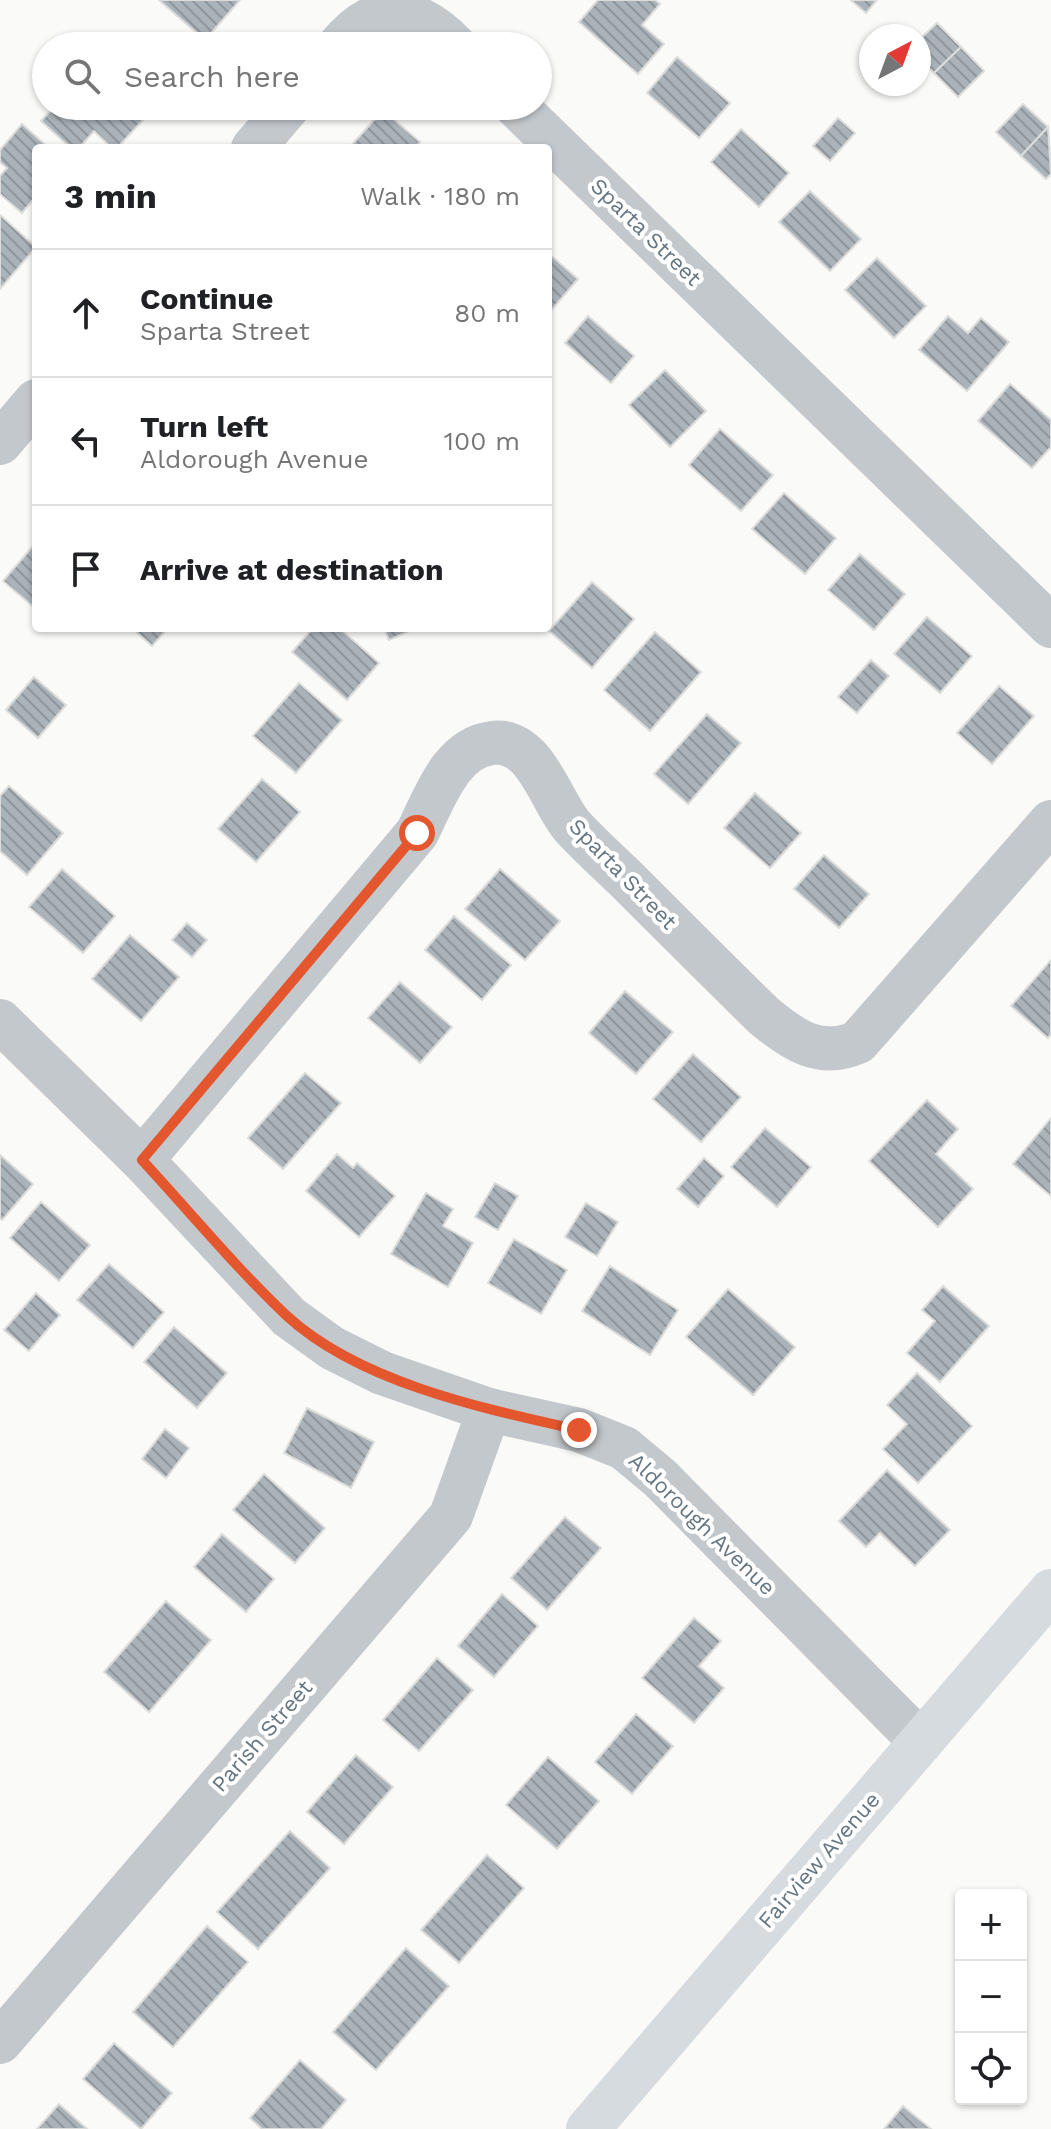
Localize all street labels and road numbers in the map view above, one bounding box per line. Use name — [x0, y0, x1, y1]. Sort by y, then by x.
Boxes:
street label: Sparta Street — [586, 173, 706, 291]
street label: Sparta Street — [564, 814, 682, 934]
street label: Aldorough Avenue — [624, 1448, 780, 1600]
street label: Parish Street — [207, 1675, 317, 1797]
street label: Fairview Avenue — [753, 1787, 885, 1933]

